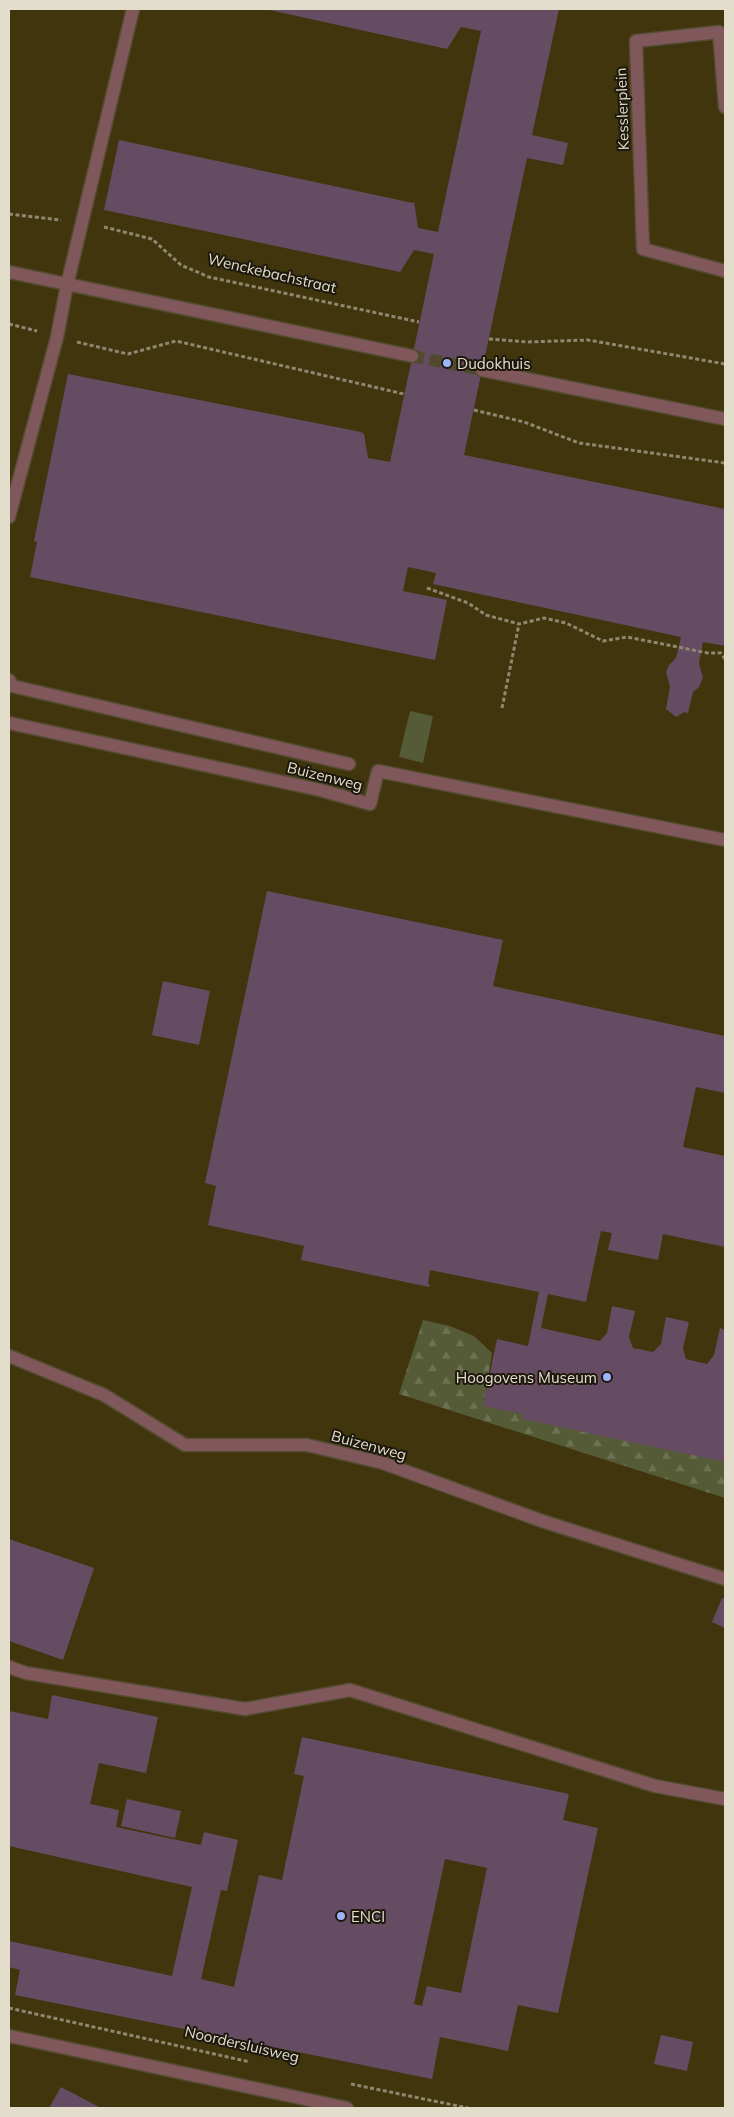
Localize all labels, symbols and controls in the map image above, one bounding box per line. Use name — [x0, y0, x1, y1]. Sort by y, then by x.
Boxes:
street label: Kesslerplein — [611, 67, 633, 151]
street label: Wenckebachstraat — [206, 249, 338, 297]
place label: Dudokhuis — [457, 354, 531, 373]
marker: Dudokhuis — [441, 357, 453, 369]
street label: Buizenweg — [285, 757, 365, 795]
place label: Hoogovens Museum — [456, 1368, 597, 1387]
marker: Hoogovens Museum — [601, 1371, 613, 1383]
street label: Buizenweg — [329, 1426, 409, 1464]
place label: ENCI — [351, 1907, 385, 1926]
marker: ENCI — [335, 1910, 347, 1922]
street label: Noordersluisweg — [183, 2022, 301, 2066]

